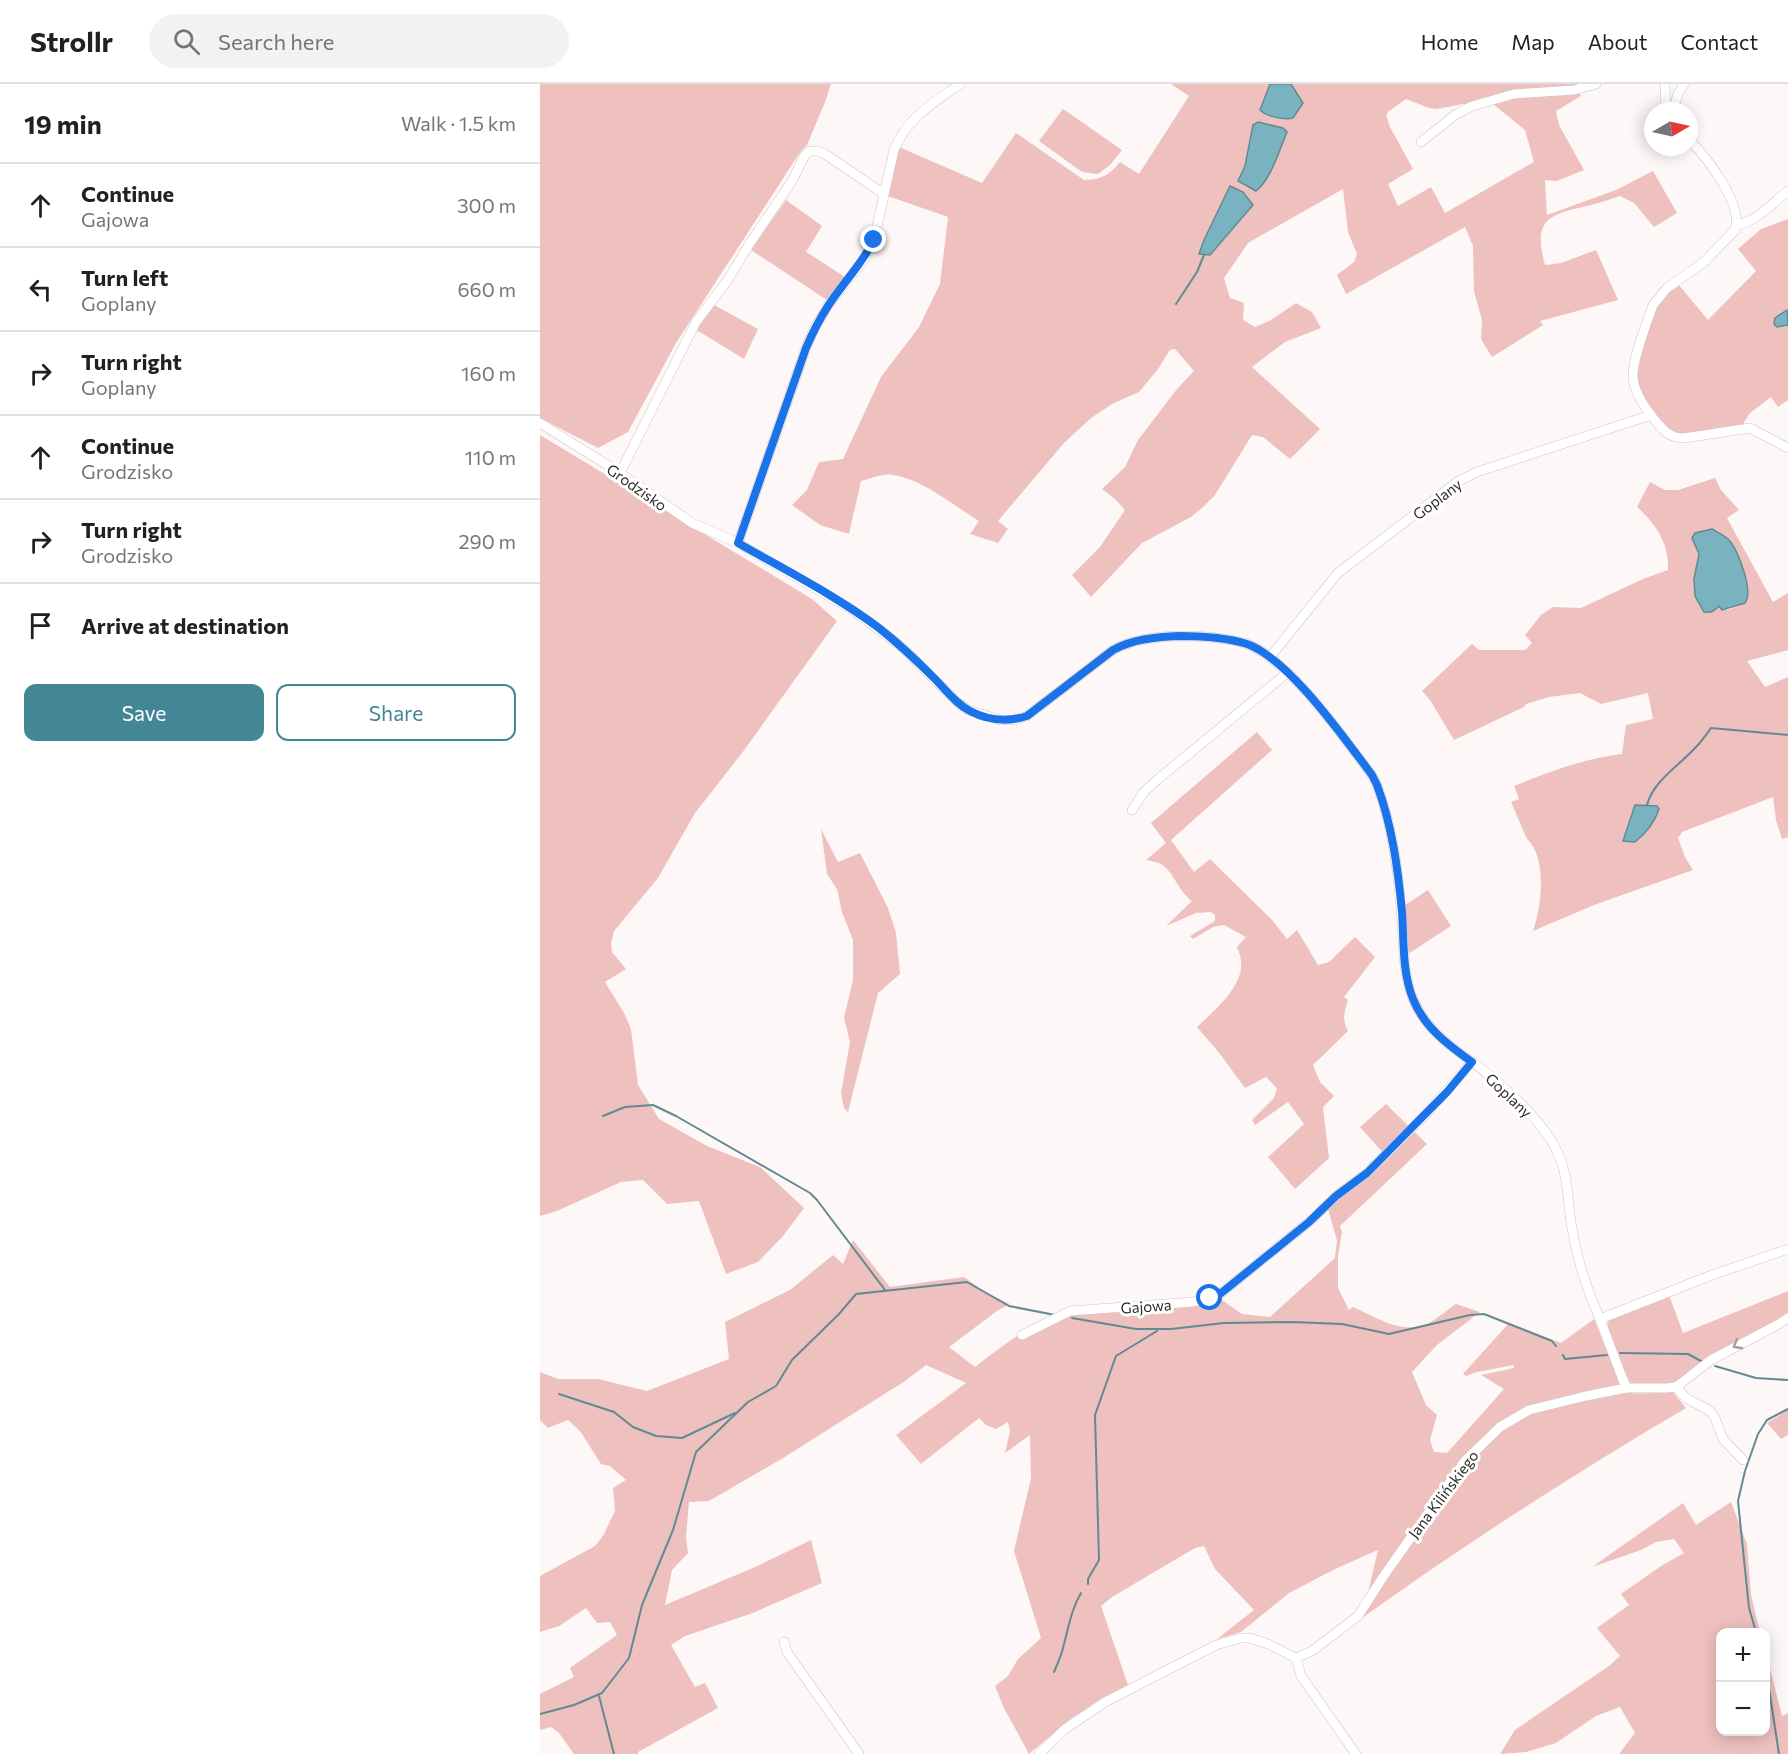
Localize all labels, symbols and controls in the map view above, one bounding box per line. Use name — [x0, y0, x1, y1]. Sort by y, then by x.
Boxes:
search box — [149, 14, 569, 68]
text: Strollr — [30, 24, 113, 58]
icon: search — [170, 25, 203, 58]
text: Search here — [218, 28, 334, 55]
text: Home — [1421, 29, 1478, 54]
text: Map — [1511, 29, 1555, 54]
text: About — [1588, 29, 1647, 54]
text: Contact — [1680, 29, 1758, 54]
north arrow — [1644, 102, 1698, 156]
text: 19 min — [24, 108, 102, 139]
text: Walk · 1.5 km — [401, 111, 516, 135]
text: Continue — [81, 180, 174, 207]
icon: ahead — [24, 189, 57, 222]
text: 300 m — [457, 193, 516, 217]
text: Gajowa — [81, 207, 149, 231]
route end — [860, 226, 886, 252]
text: Turn left — [81, 264, 168, 291]
icon: left — [24, 273, 57, 306]
text: 660 m — [457, 277, 516, 301]
text: Goplany — [81, 291, 157, 315]
text: Turn right — [81, 348, 182, 375]
icon: right — [24, 357, 57, 390]
text: 160 m — [461, 361, 516, 385]
text: Goplany — [81, 375, 157, 399]
text: Continue — [81, 432, 174, 459]
icon: ahead — [24, 441, 57, 474]
text: 110 m — [465, 445, 516, 469]
text: Grodzisko — [81, 459, 173, 483]
street label: Grodzisko — [603, 460, 671, 514]
street label: Goplany — [1409, 475, 1465, 523]
text: Turn right — [81, 516, 182, 543]
icon: right — [24, 525, 57, 558]
text: 290 m — [458, 529, 516, 553]
text: Grodzisko — [81, 543, 173, 567]
icon: arrive — [24, 609, 57, 642]
text: Arrive at destination — [81, 612, 289, 639]
button: Save — [24, 684, 264, 741]
button: Share — [276, 684, 516, 741]
street label: Goplany — [1482, 1069, 1536, 1121]
route start — [1196, 1284, 1222, 1310]
street label: Gajowa — [1120, 1295, 1172, 1317]
one-way arrow — [1732, 1338, 1743, 1349]
street label: Jana Kilińskiego — [1404, 1446, 1482, 1541]
map controls — [1716, 1628, 1770, 1736]
button: + — [1716, 1628, 1770, 1682]
button: − — [1716, 1682, 1770, 1736]

